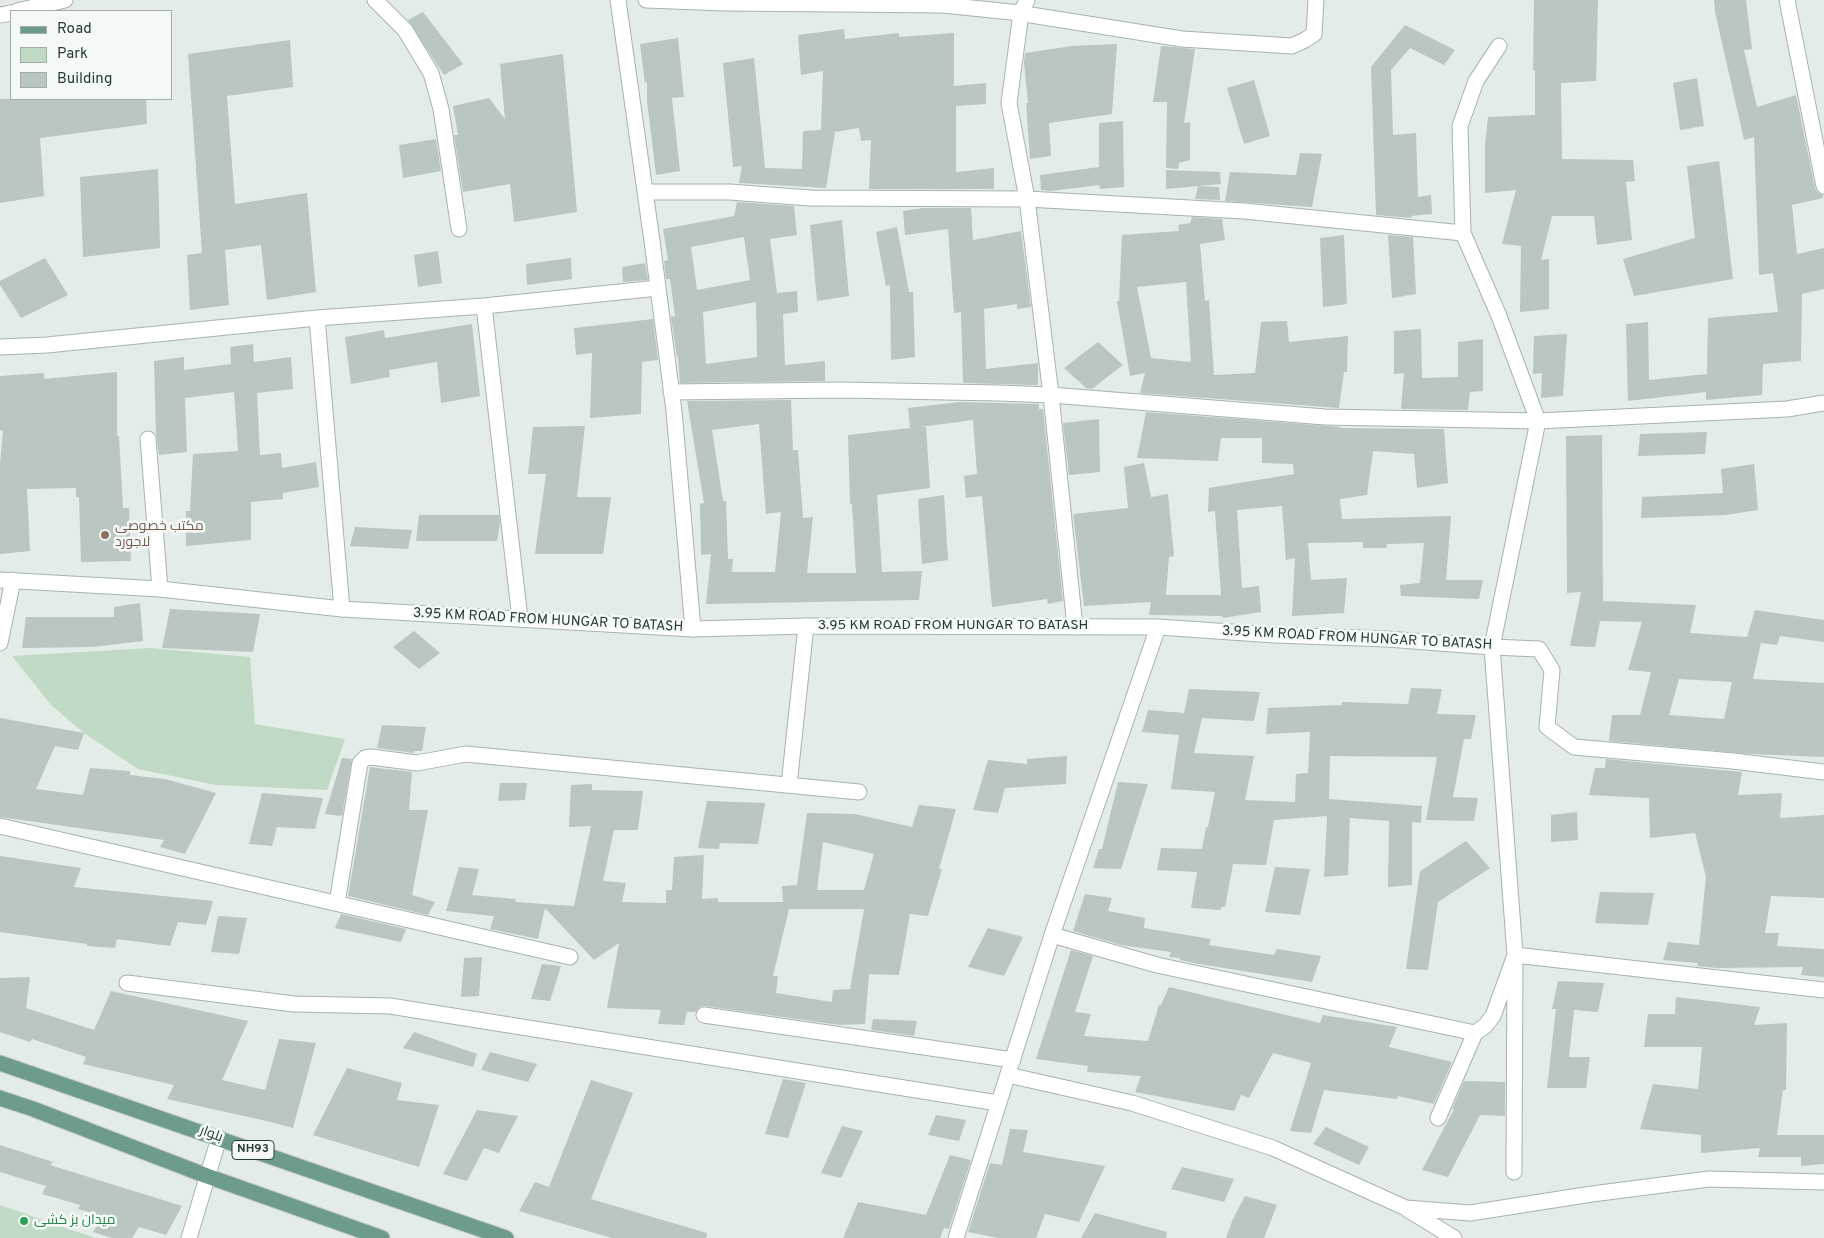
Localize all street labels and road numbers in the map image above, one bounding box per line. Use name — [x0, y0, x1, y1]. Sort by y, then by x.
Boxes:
street label: 3.95 KM ROAD FROM HUNGAR TO BATASH — [412, 606, 684, 636]
street label: 3.95 KM ROAD FROM HUNGAR TO BATASH — [818, 618, 1088, 634]
street label: 3.95 KM ROAD FROM HUNGAR TO BATASH — [1221, 624, 1493, 654]
street label: بلوار — [197, 1123, 225, 1147]
road number: NH93 — [232, 1140, 274, 1160]

